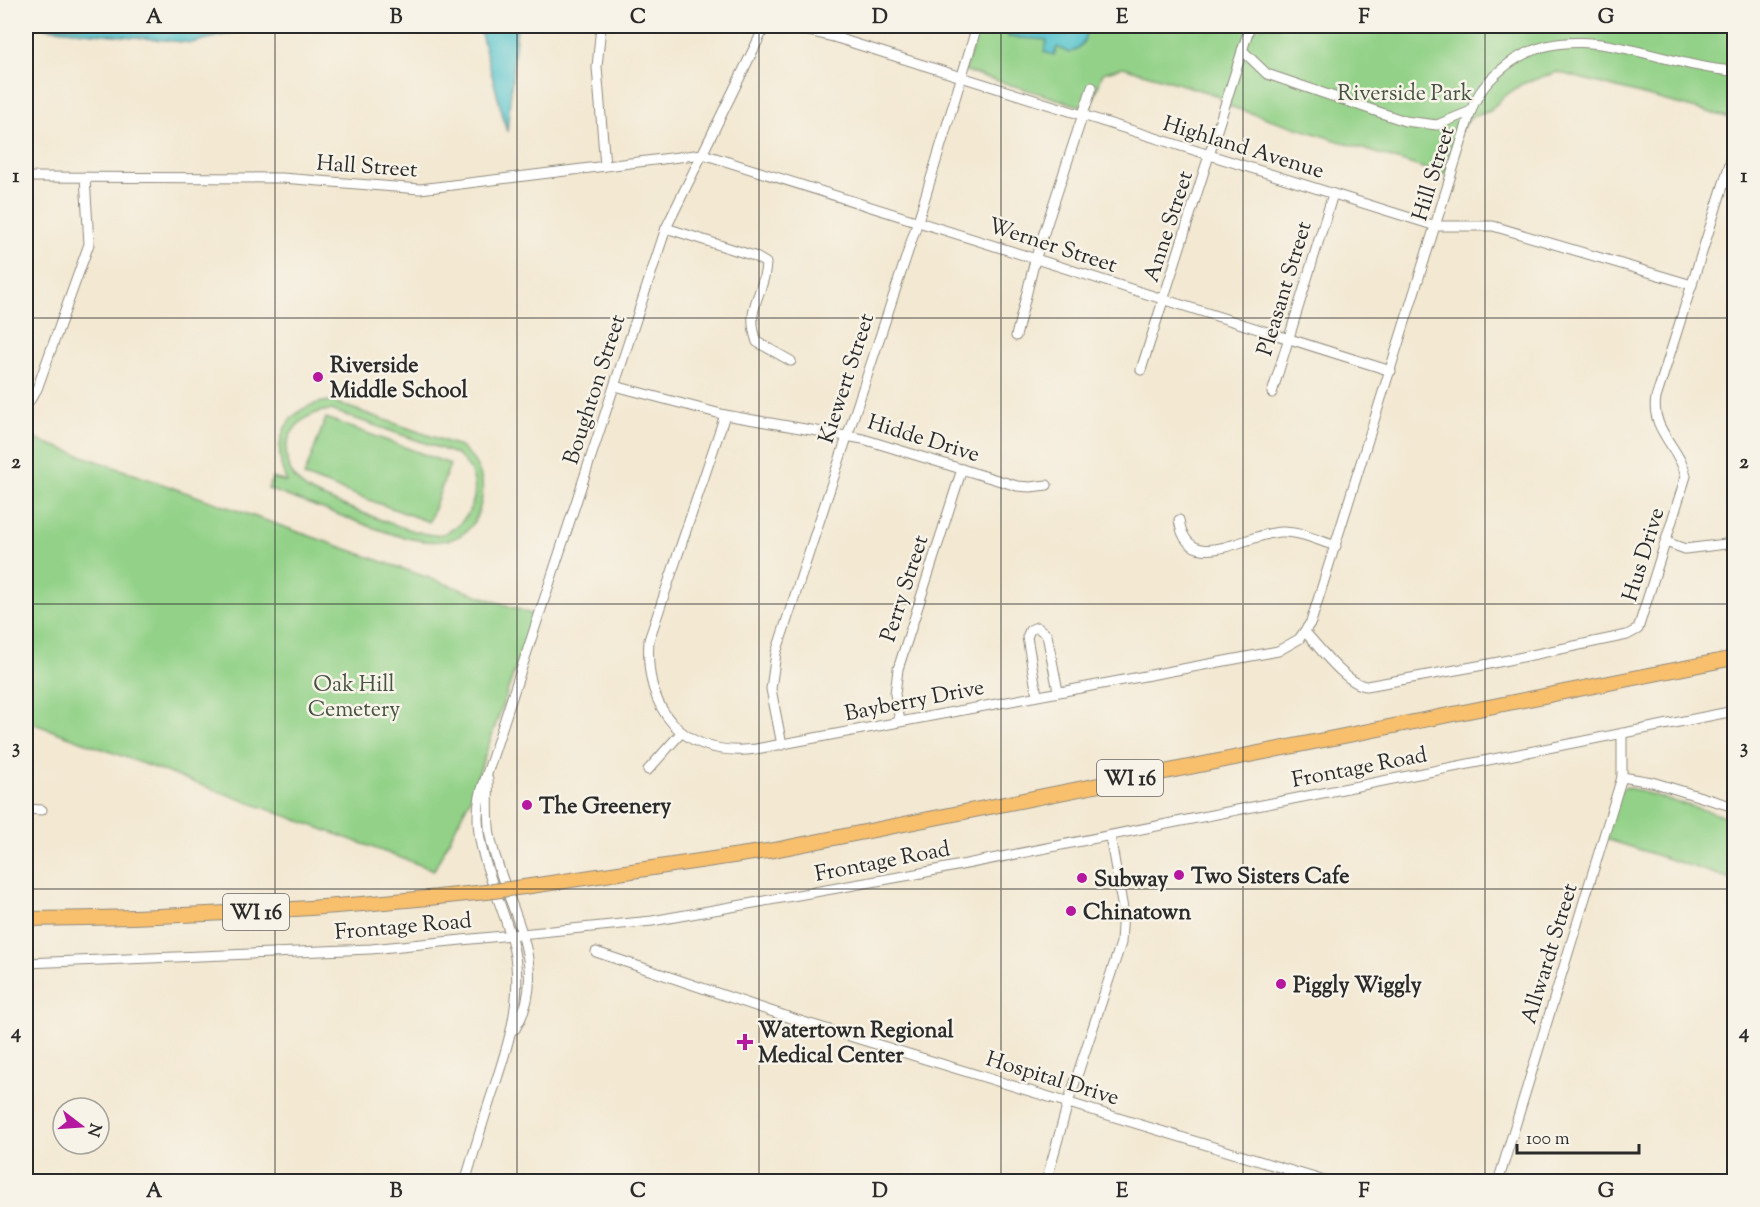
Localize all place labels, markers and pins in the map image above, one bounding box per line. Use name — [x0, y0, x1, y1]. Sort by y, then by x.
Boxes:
place label: Riverside Middle School — [330, 351, 468, 408]
marker: Riverside Middle School — [311, 370, 325, 384]
place label: The Greenery — [539, 792, 671, 824]
marker: The Greenery — [520, 798, 534, 812]
place label: Two Sisters Cafe — [1191, 862, 1349, 894]
place label: Subway — [1094, 865, 1168, 897]
marker: Two Sisters Cafe — [1172, 868, 1186, 882]
marker: Subway — [1075, 871, 1089, 885]
place label: Chinatown — [1083, 898, 1191, 930]
marker: Chinatown — [1064, 904, 1078, 918]
place label: Piggly Wiggly — [1293, 971, 1422, 1003]
marker: Piggly Wiggly — [1274, 977, 1288, 991]
place label: Watertown Regional Medical Center — [758, 1016, 955, 1073]
marker: Watertown Regional Medical Center — [736, 1033, 754, 1051]

